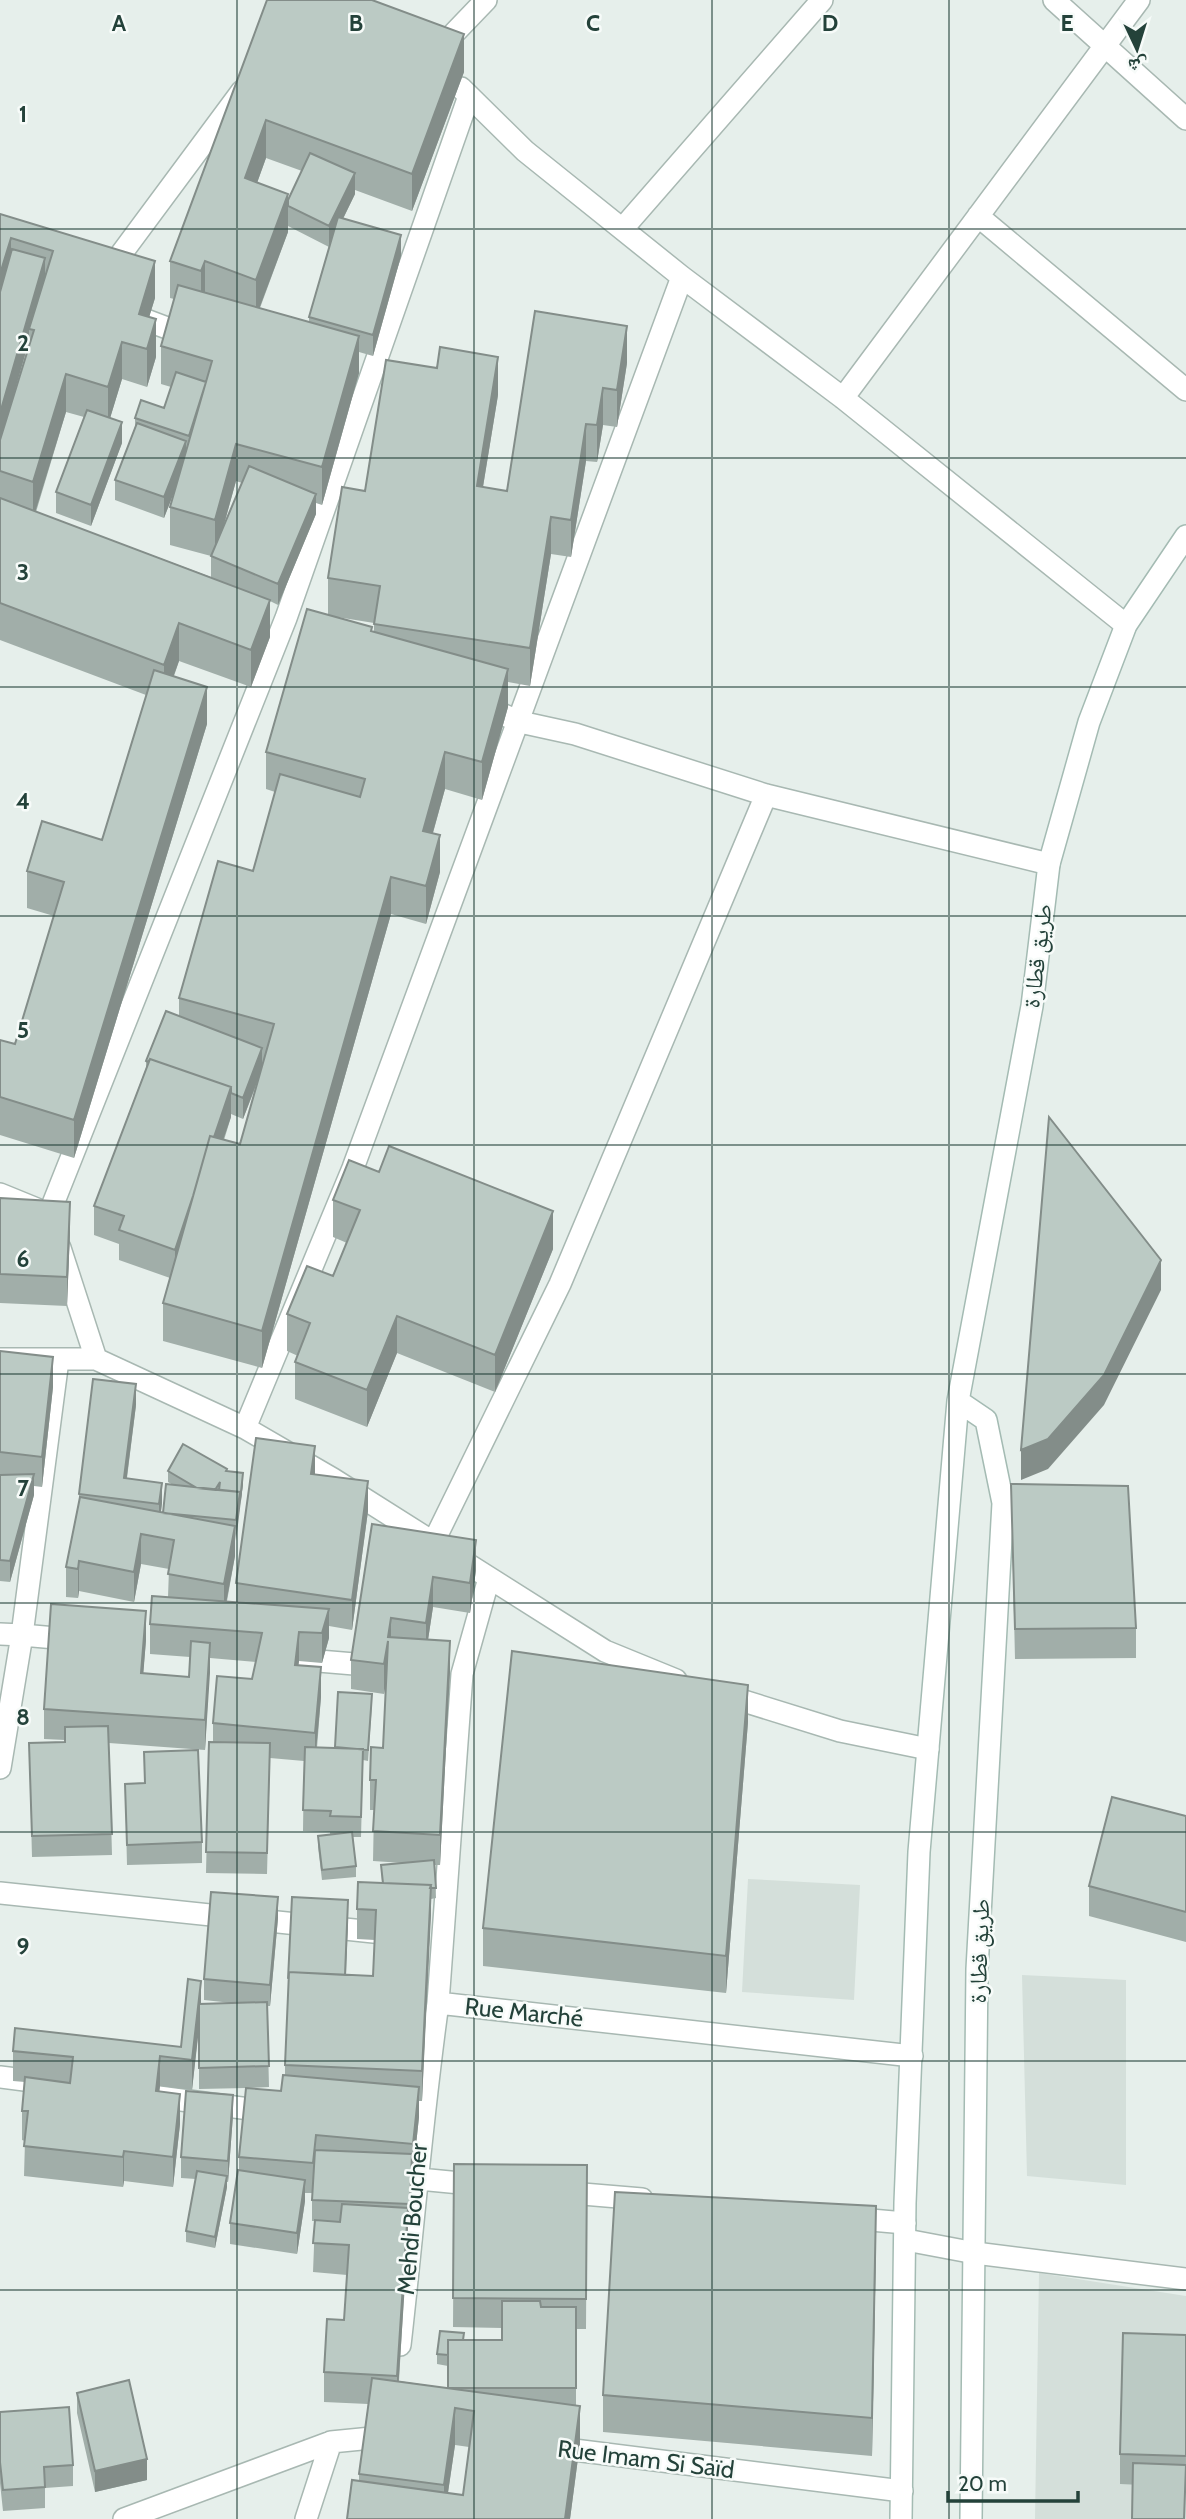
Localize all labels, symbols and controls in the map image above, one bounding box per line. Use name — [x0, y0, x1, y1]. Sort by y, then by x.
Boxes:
text: A — [112, 9, 127, 37]
text: B — [349, 9, 363, 37]
text: C — [586, 9, 600, 37]
text: D — [822, 9, 838, 37]
text: E — [1060, 9, 1074, 37]
north arrow — [1102, 14, 1172, 84]
text: ش — [1127, 53, 1149, 78]
text: 1 — [19, 100, 27, 128]
text: 2 — [17, 329, 29, 357]
text: 3 — [17, 558, 29, 586]
text: 4 — [16, 787, 30, 815]
street label: طريق قطارة — [1016, 902, 1058, 1010]
text: 5 — [17, 1016, 29, 1044]
text: 6 — [17, 1245, 29, 1273]
text: 7 — [17, 1474, 29, 1502]
text: 8 — [16, 1703, 30, 1731]
street label: طريق قطارة — [963, 1898, 995, 2004]
text: 9 — [17, 1932, 29, 1960]
street label: Rue Marché — [463, 1991, 585, 2033]
street label: Mehdi Boucher — [391, 2142, 433, 2296]
street label: Rue Imam Si Saïd — [556, 2434, 736, 2484]
scale bar — [948, 2460, 1078, 2504]
text: 20 m — [958, 2471, 1007, 2496]

